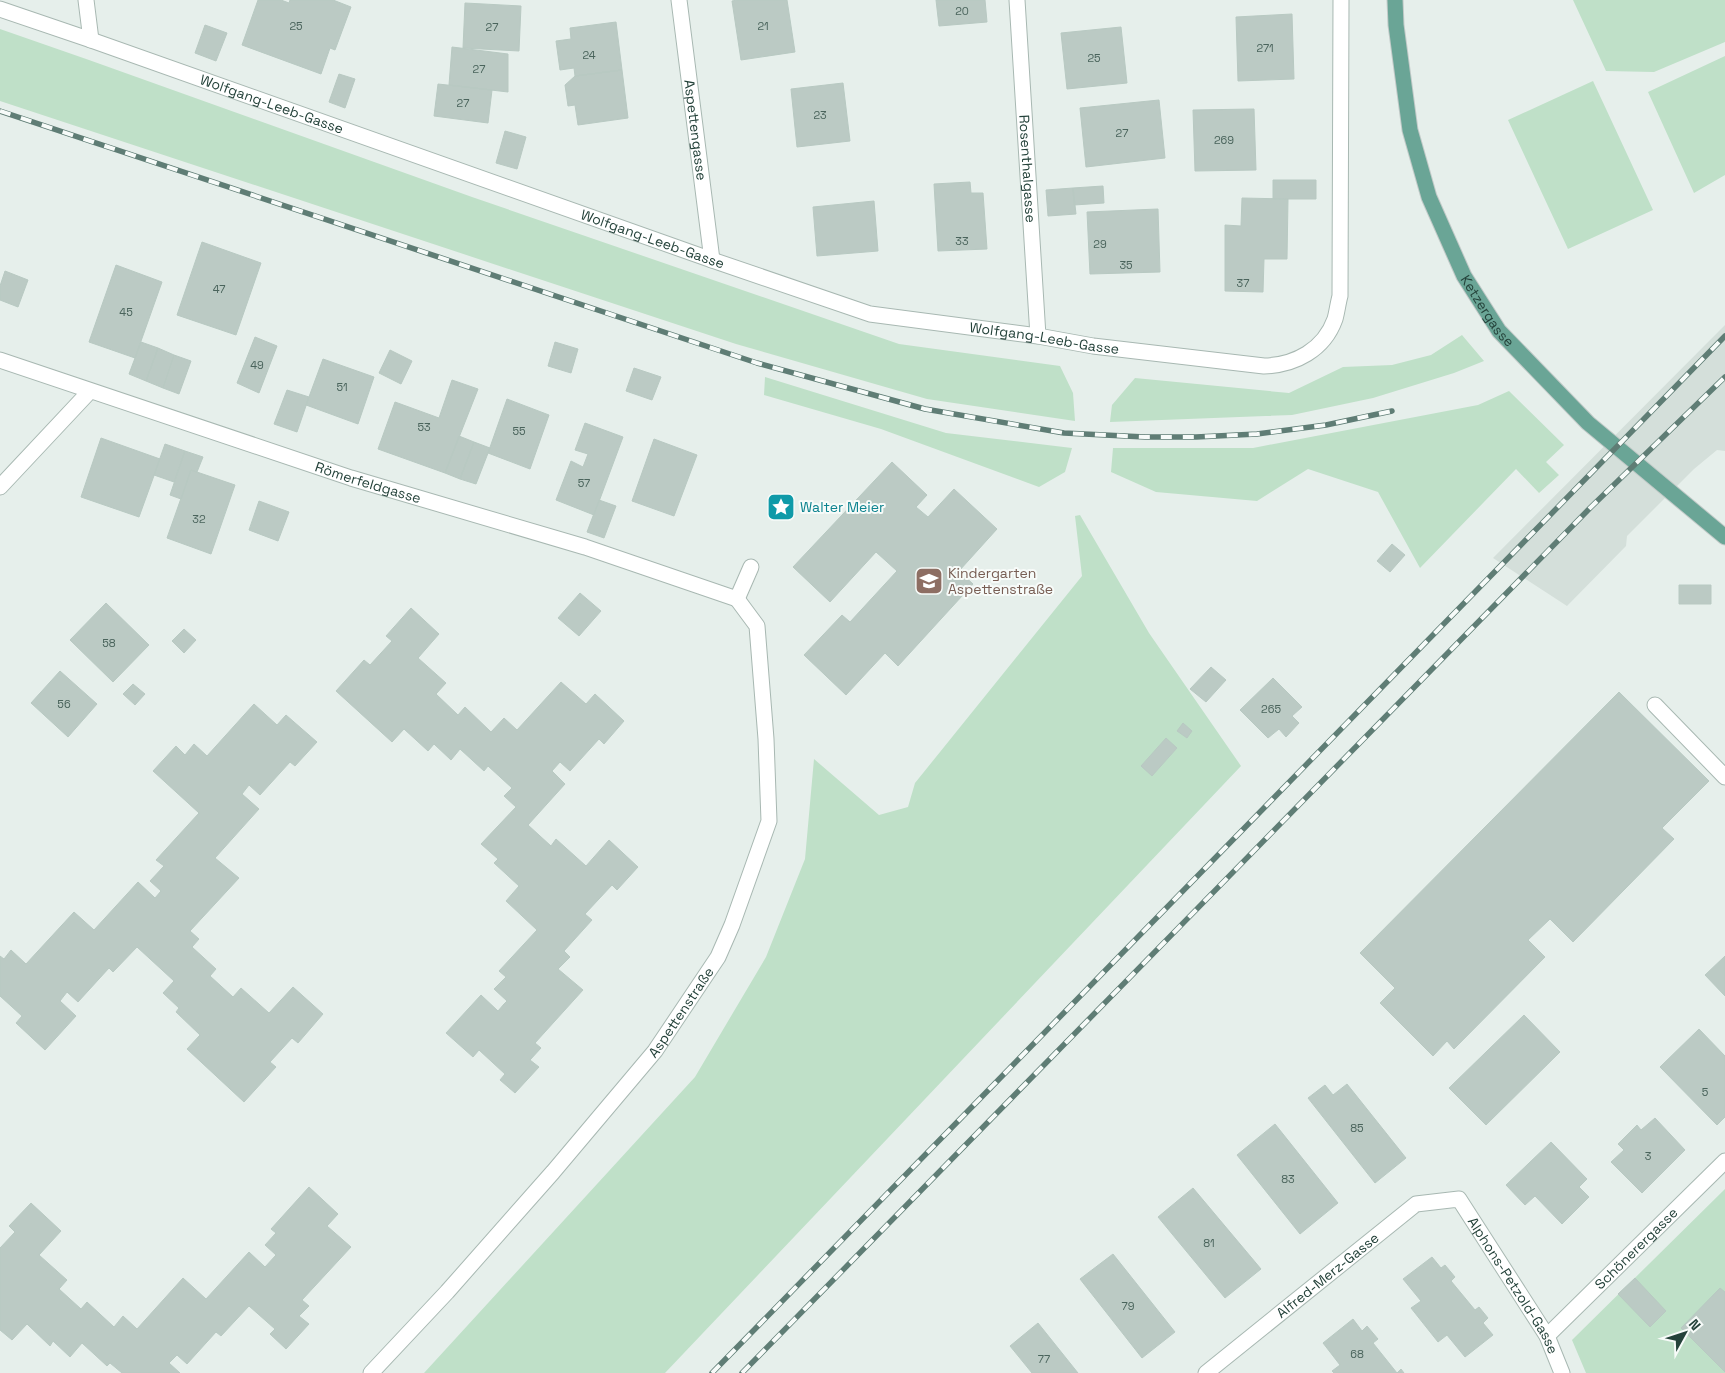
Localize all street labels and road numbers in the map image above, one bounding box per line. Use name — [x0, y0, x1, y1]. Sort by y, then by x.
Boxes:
street label: Wolfgang-Leeb-Gasse — [198, 70, 346, 138]
street label: Aspettengasse — [680, 78, 711, 181]
street label: Rosenthalgasse — [1015, 114, 1040, 223]
street label: Wolfgang-Leeb-Gasse — [578, 205, 727, 273]
street label: Ketzergasse — [1457, 272, 1518, 350]
street label: Wolfgang-Leeb-Gasse — [969, 318, 1120, 358]
street label: Römerfeldgasse — [313, 458, 423, 507]
street label: Aspettenstraße — [644, 964, 718, 1061]
street label: Schönerergasse — [1591, 1204, 1682, 1293]
street label: Alphons-Petzold-Gasse — [1464, 1213, 1562, 1357]
street label: Alfred-Merz-Gasse — [1273, 1229, 1382, 1322]

